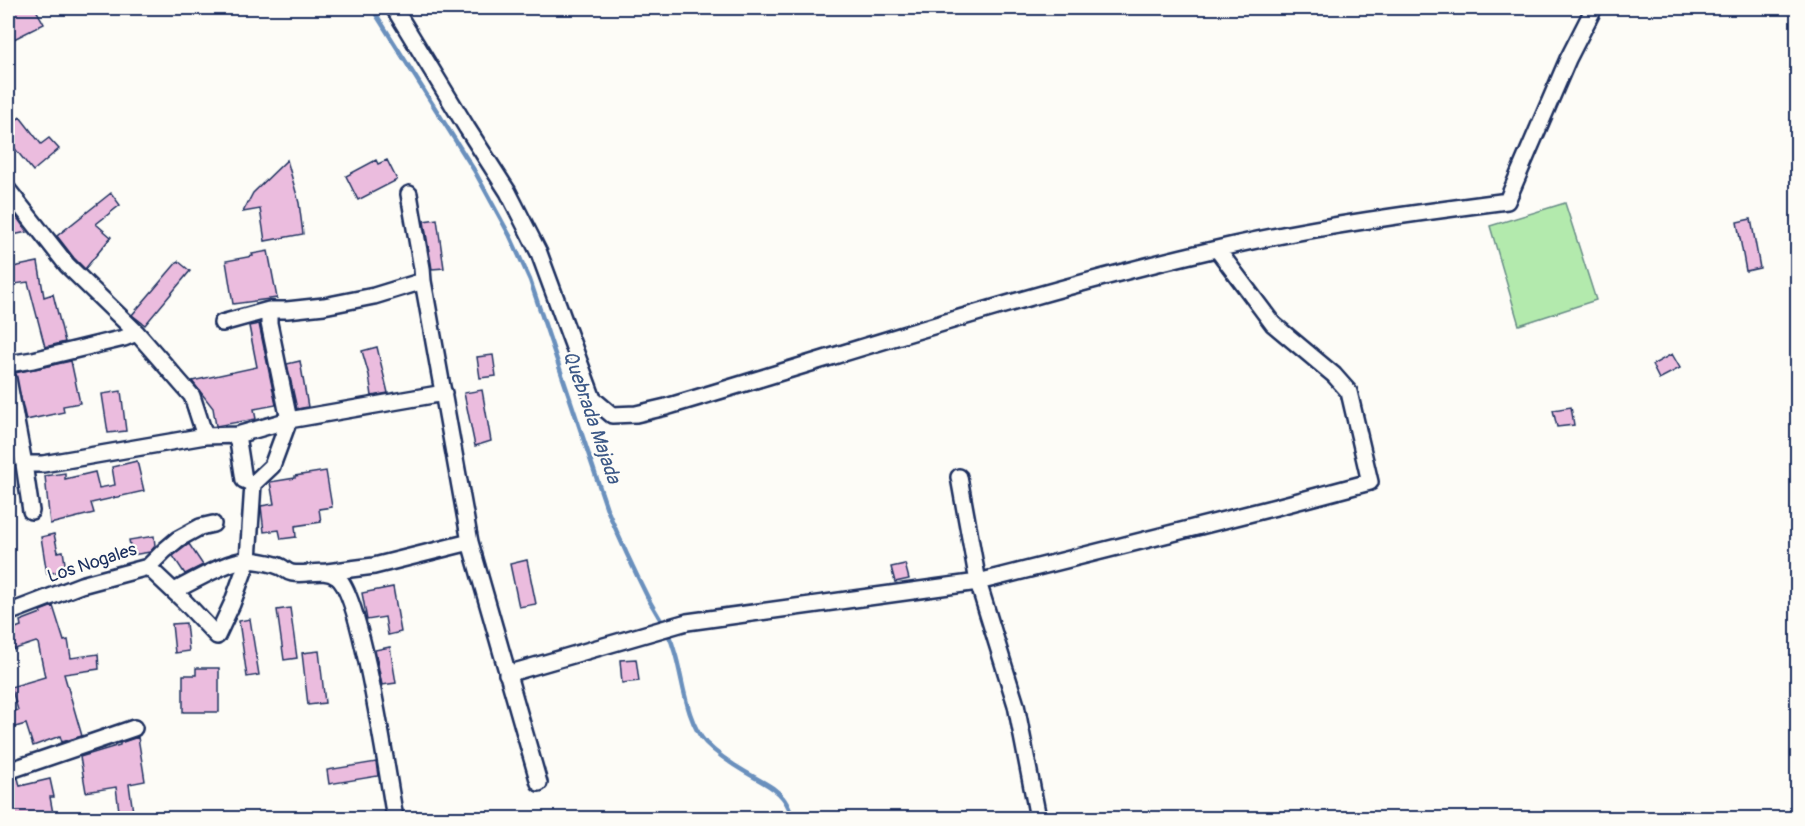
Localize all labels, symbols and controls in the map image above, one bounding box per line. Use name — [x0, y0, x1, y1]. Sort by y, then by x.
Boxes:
water label: Quebrada Majada — [558, 347, 627, 488]
street label: Los Nogales — [45, 538, 139, 588]

